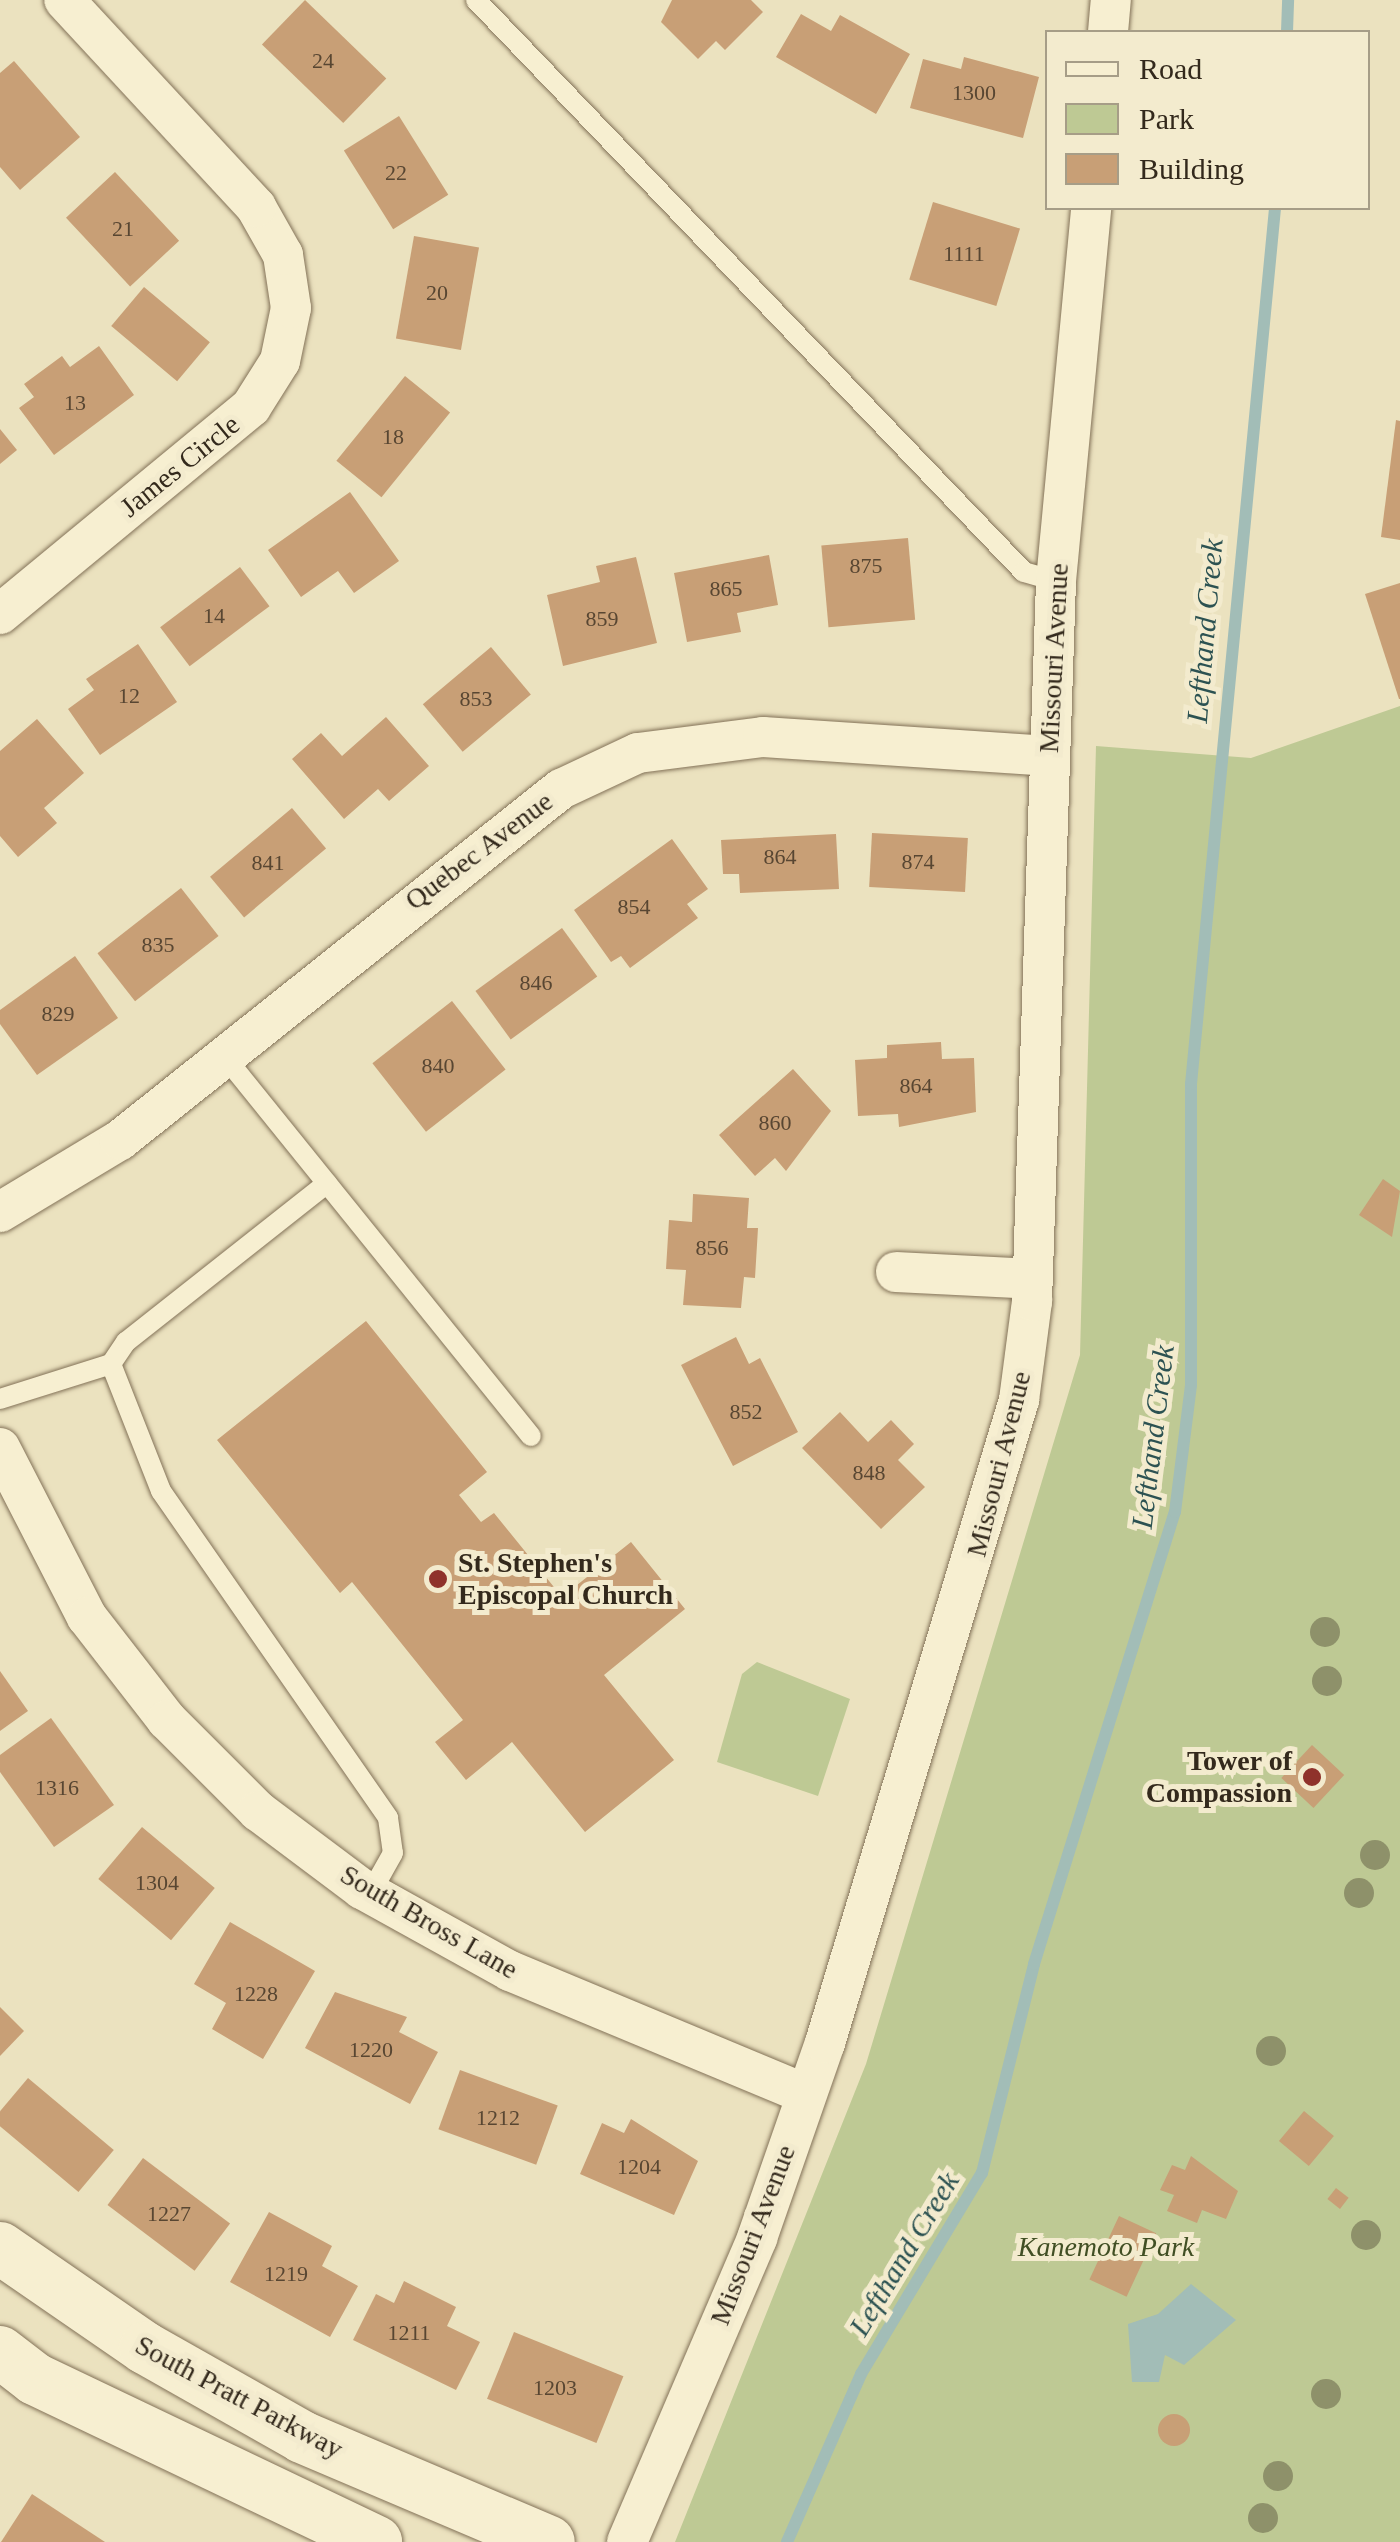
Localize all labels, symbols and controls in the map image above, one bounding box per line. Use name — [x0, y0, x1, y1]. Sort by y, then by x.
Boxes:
legend — [1045, 30, 1370, 210]
house number: 24 — [312, 48, 334, 74]
text: Road — [1139, 52, 1202, 85]
house number: 1300 — [952, 80, 996, 106]
text: Park — [1139, 102, 1194, 135]
text: Building — [1139, 152, 1244, 185]
house number: 22 — [385, 160, 407, 186]
house number: 21 — [112, 216, 134, 242]
house number: 1111 — [943, 241, 985, 267]
house number: 20 — [426, 280, 448, 306]
house number: 13 — [64, 390, 86, 416]
street label: James Circle — [114, 408, 246, 524]
house number: 18 — [382, 424, 404, 450]
water label: Lefthand Creek — [1179, 537, 1231, 725]
house number: 875 — [849, 553, 882, 579]
street label: Missouri Avenue — [1032, 561, 1076, 755]
house number: 865 — [709, 576, 742, 602]
house number: 14 — [203, 603, 225, 629]
house number: 859 — [586, 606, 618, 632]
house number: 12 — [118, 683, 140, 709]
house number: 853 — [460, 686, 492, 712]
street label: Quebec Avenue — [398, 784, 560, 918]
house number: 864 — [764, 844, 796, 870]
house number: 874 — [901, 849, 934, 875]
house number: 841 — [252, 850, 284, 876]
house number: 854 — [618, 894, 650, 920]
house number: 835 — [142, 932, 174, 958]
house number: 846 — [520, 970, 552, 996]
house number: 829 — [41, 1001, 74, 1027]
house number: 840 — [422, 1053, 454, 1079]
house number: 864 — [899, 1073, 932, 1099]
house number: 860 — [758, 1110, 792, 1136]
house number: 856 — [696, 1235, 729, 1261]
water label: Lefthand Creek — [1124, 1343, 1182, 1531]
street label: Missouri Avenue — [960, 1367, 1038, 1561]
house number: 852 — [729, 1399, 762, 1425]
house number: 848 — [852, 1460, 886, 1486]
place label: St. Stephen's Episcopal Church — [458, 1546, 673, 1612]
marker: St. Stephen's Episcopal Church — [427, 1568, 449, 1590]
place label: Tower of Compassion — [1146, 1744, 1292, 1810]
marker: Tower of Compassion — [1301, 1766, 1323, 1788]
house number: 1316 — [35, 1775, 79, 1801]
street label: South Bross Lane — [334, 1858, 524, 1986]
house number: 1304 — [135, 1870, 179, 1896]
house number: 1228 — [234, 1981, 278, 2007]
house number: 1220 — [349, 2037, 393, 2063]
house number: 1212 — [476, 2105, 520, 2131]
street label: Missouri Avenue — [703, 2140, 803, 2330]
house number: 1204 — [617, 2154, 661, 2180]
water label: Lefthand Creek — [841, 2166, 967, 2342]
house number: 1227 — [147, 2201, 191, 2227]
park label: Kanemoto Park — [1018, 2230, 1194, 2264]
house number: 1219 — [264, 2261, 308, 2287]
house number: 1211 — [387, 2320, 431, 2346]
street label: South Pratt Parkway — [129, 2328, 349, 2466]
house number: 1203 — [533, 2375, 577, 2401]

